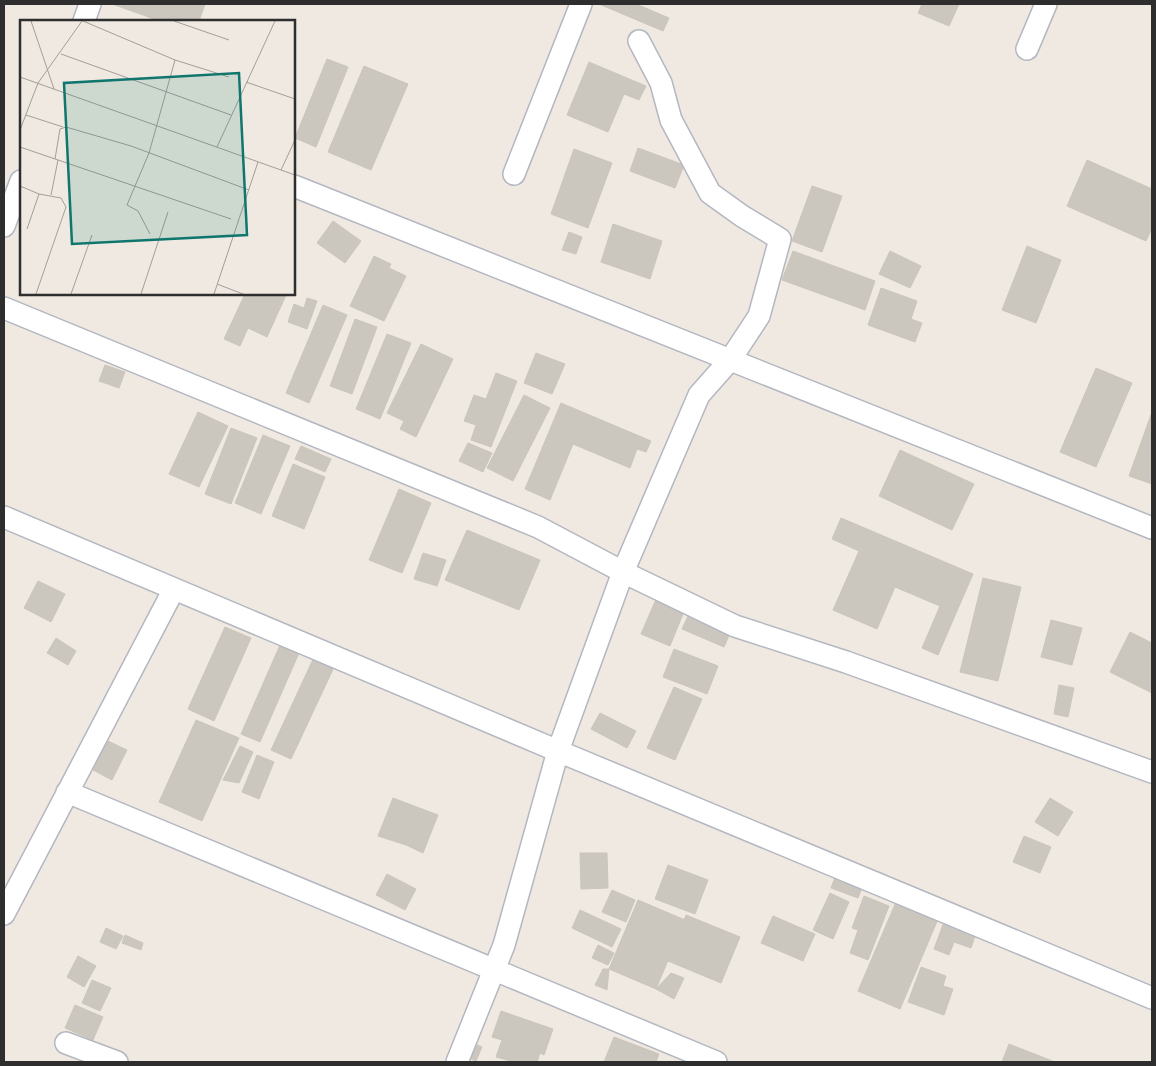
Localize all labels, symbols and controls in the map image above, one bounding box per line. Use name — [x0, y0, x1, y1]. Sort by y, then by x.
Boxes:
inset map — [20, 20, 295, 295]

